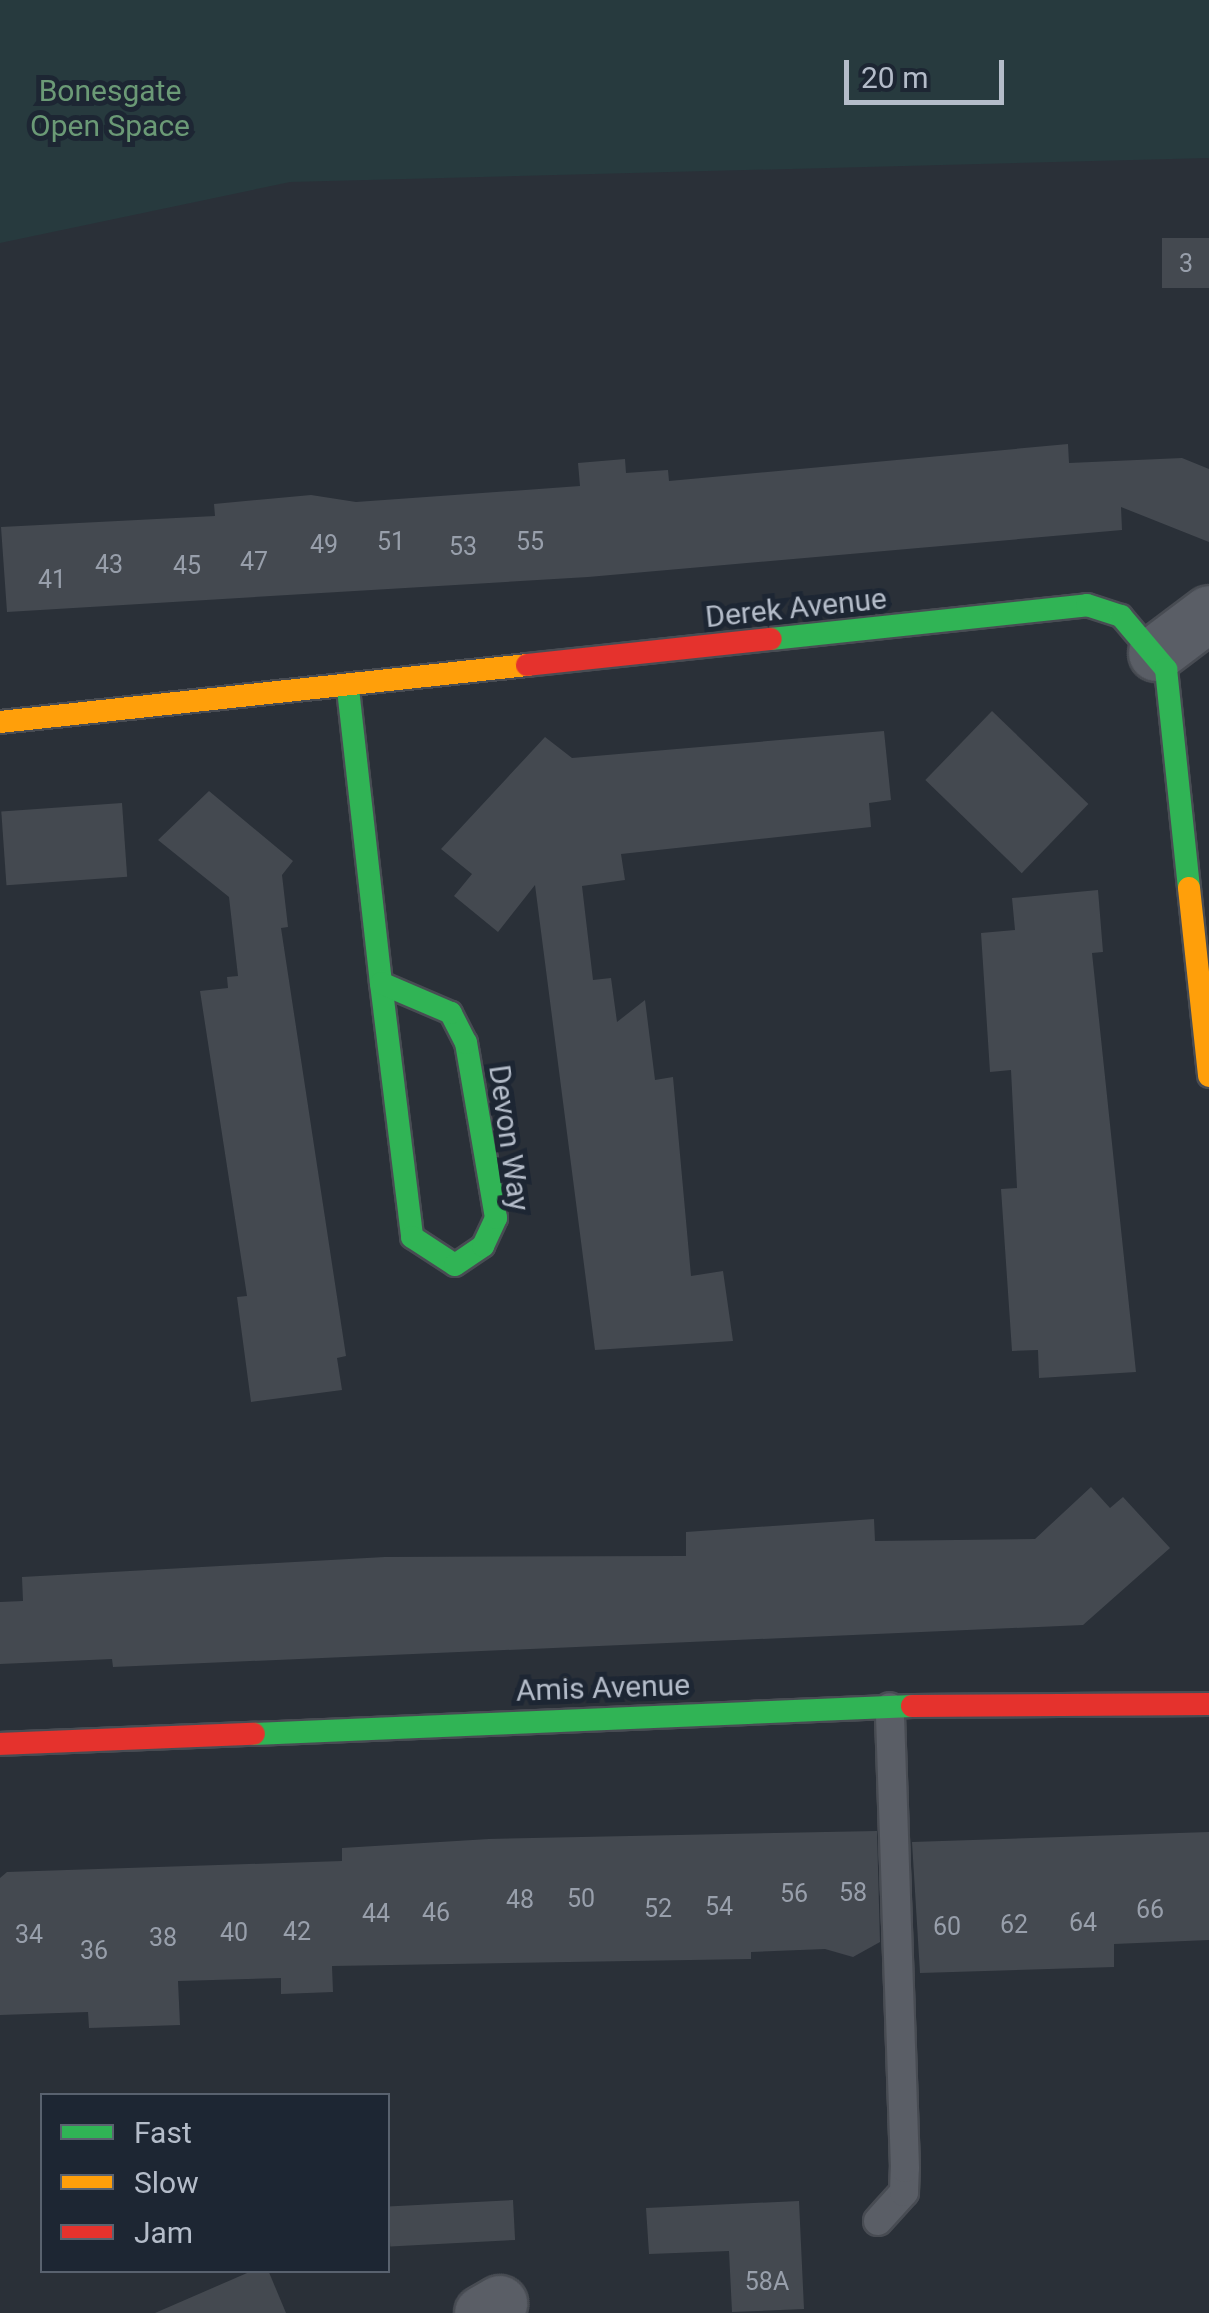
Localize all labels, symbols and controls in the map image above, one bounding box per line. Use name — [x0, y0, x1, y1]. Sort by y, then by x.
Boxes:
scale bar — [849, 40, 1009, 102]
text: 20 m — [861, 60, 928, 95]
park label: Bonesgate Open Space — [30, 73, 190, 144]
house number: 3 — [1179, 249, 1193, 279]
house number: 51 — [377, 527, 405, 557]
house number: 55 — [516, 527, 544, 557]
house number: 49 — [310, 530, 338, 560]
house number: 53 — [449, 532, 477, 562]
house number: 47 — [240, 547, 268, 577]
house number: 43 — [95, 550, 123, 580]
house number: 45 — [173, 551, 201, 581]
house number: 41 — [38, 565, 66, 595]
street label: Derek Avenue — [704, 581, 888, 635]
street label: Devon Way — [481, 1063, 537, 1213]
street label: Amis Avenue — [515, 1667, 691, 1709]
house number: 58 — [839, 1878, 867, 1908]
house number: 56 — [780, 1879, 808, 1909]
house number: 50 — [567, 1884, 595, 1914]
house number: 48 — [506, 1885, 534, 1915]
house number: 54 — [705, 1892, 733, 1922]
house number: 52 — [644, 1894, 672, 1924]
house number: 66 — [1136, 1895, 1164, 1925]
house number: 46 — [422, 1898, 450, 1928]
house number: 44 — [362, 1899, 390, 1929]
house number: 64 — [1069, 1908, 1097, 1938]
house number: 62 — [1000, 1910, 1028, 1940]
house number: 60 — [933, 1912, 961, 1942]
house number: 42 — [283, 1917, 311, 1947]
house number: 40 — [220, 1918, 248, 1948]
house number: 34 — [15, 1920, 43, 1950]
house number: 38 — [149, 1923, 177, 1953]
house number: 36 — [80, 1936, 108, 1966]
legend — [40, 2093, 390, 2273]
text: Fast — [134, 2115, 192, 2150]
text: Slow — [134, 2165, 199, 2200]
text: Jam — [134, 2215, 193, 2250]
house number: 58A — [745, 2267, 789, 2297]

